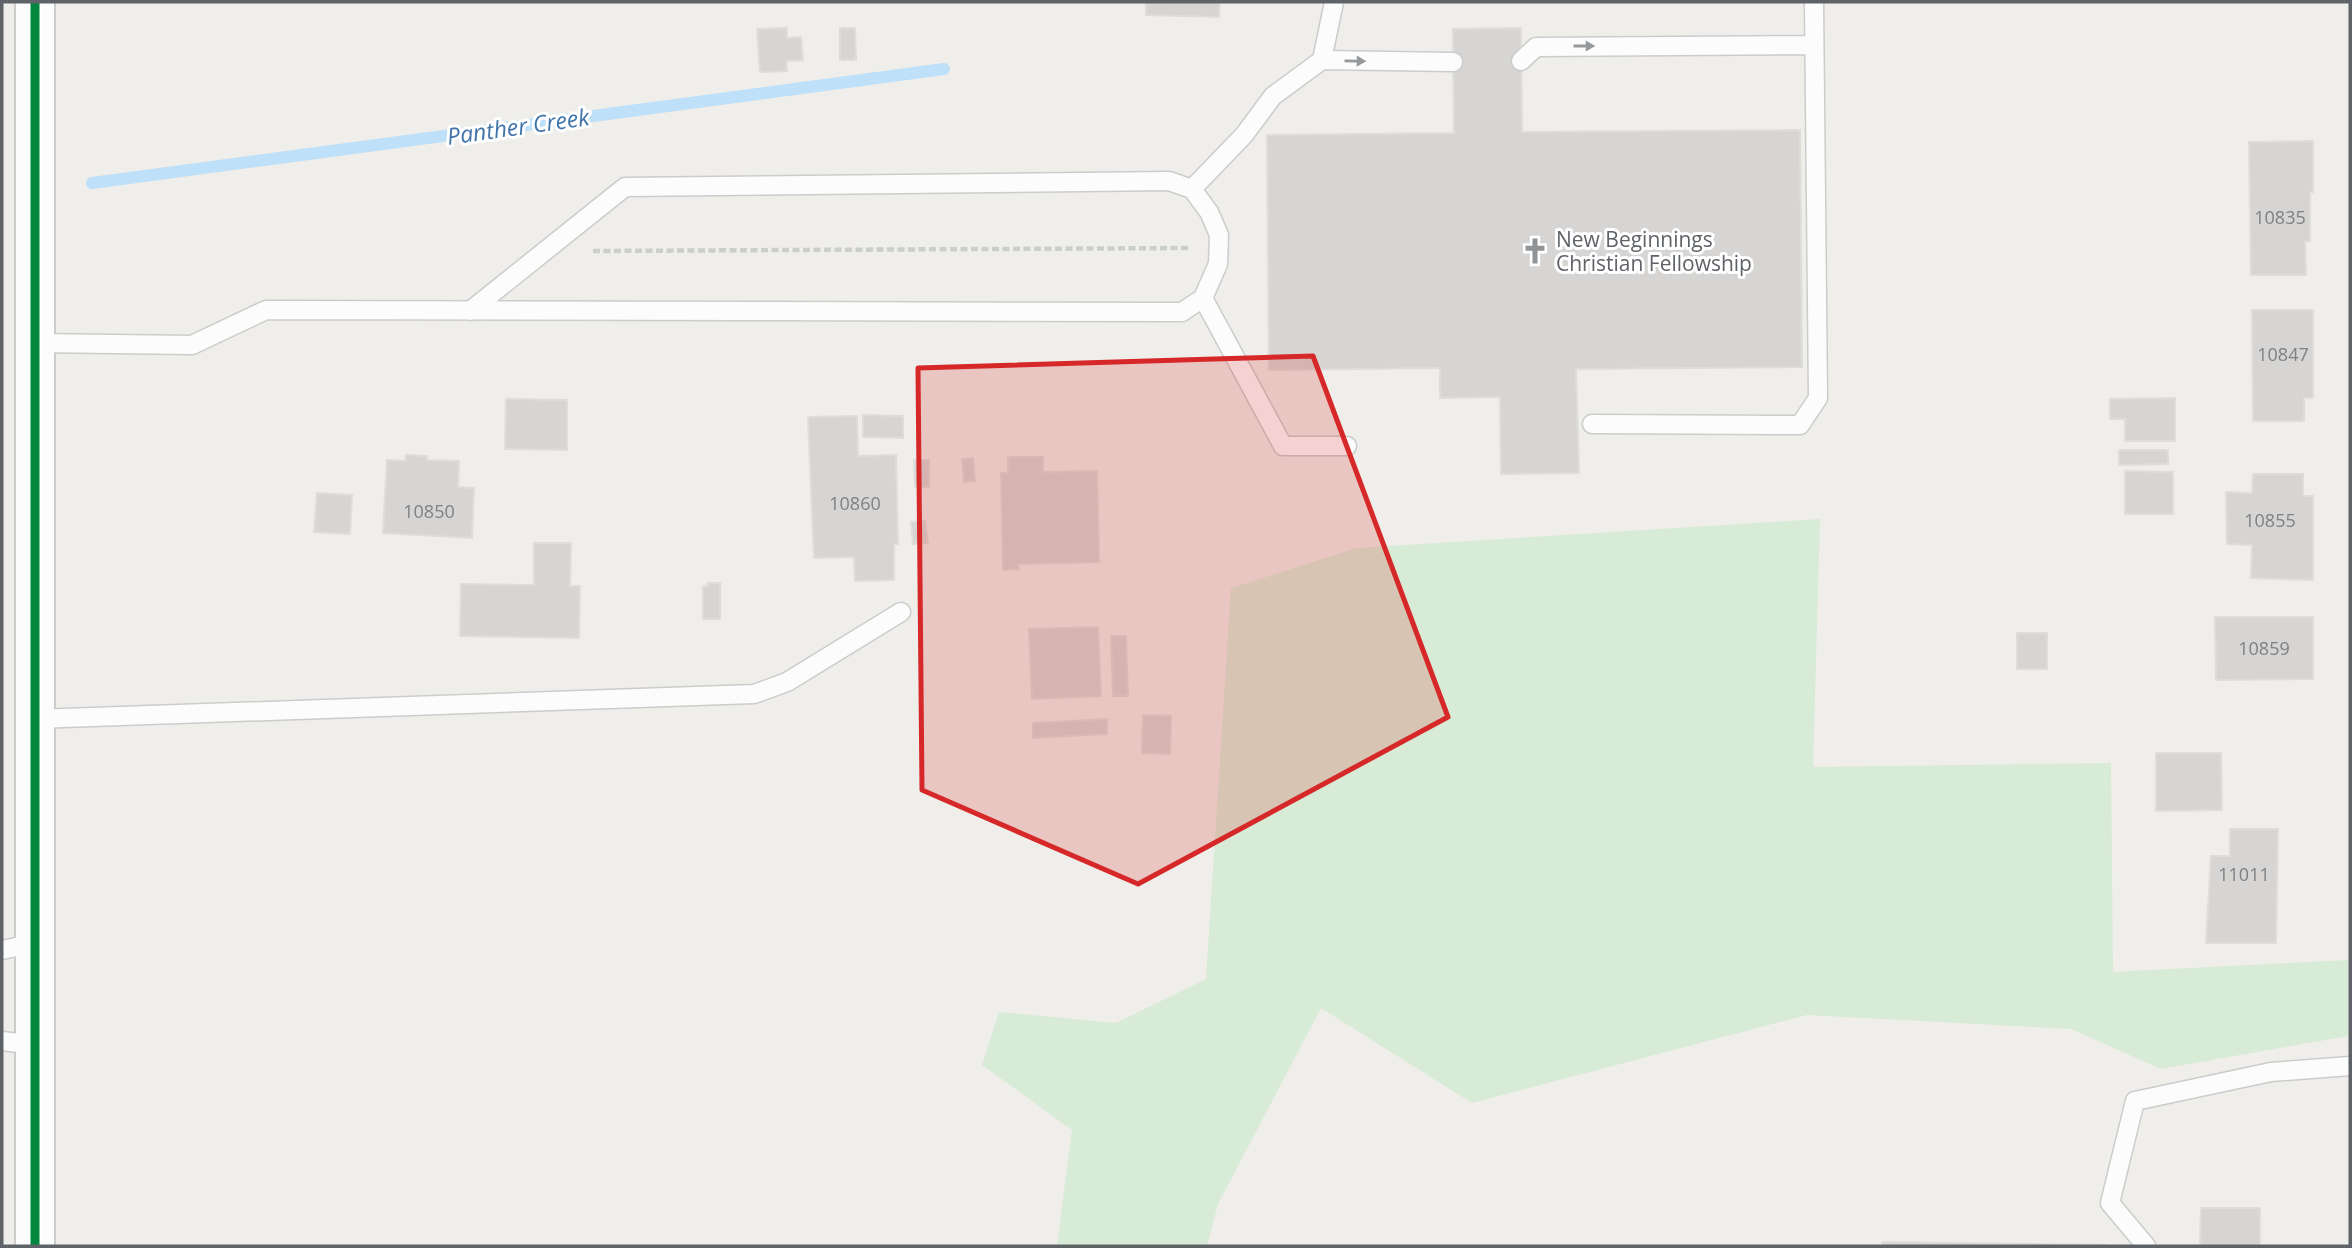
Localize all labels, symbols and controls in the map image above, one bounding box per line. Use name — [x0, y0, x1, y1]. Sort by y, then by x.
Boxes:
one-way arrow — [1573, 41, 1595, 52]
one-way arrow — [1344, 55, 1366, 67]
water label: Panther Creek — [445, 100, 592, 152]
house number: 10835 — [2254, 205, 2306, 229]
place label: New Beginnings Christian Fellowship — [1556, 225, 1752, 277]
church icon: New Beginnings Christian Fellowship — [1520, 236, 1550, 266]
house number: 10847 — [2257, 342, 2309, 366]
house number: 10860 — [829, 491, 881, 515]
house number: 10850 — [403, 499, 455, 523]
house number: 10855 — [2244, 508, 2296, 532]
house number: 10859 — [2238, 636, 2290, 660]
house number: 11011 — [2218, 862, 2270, 886]

